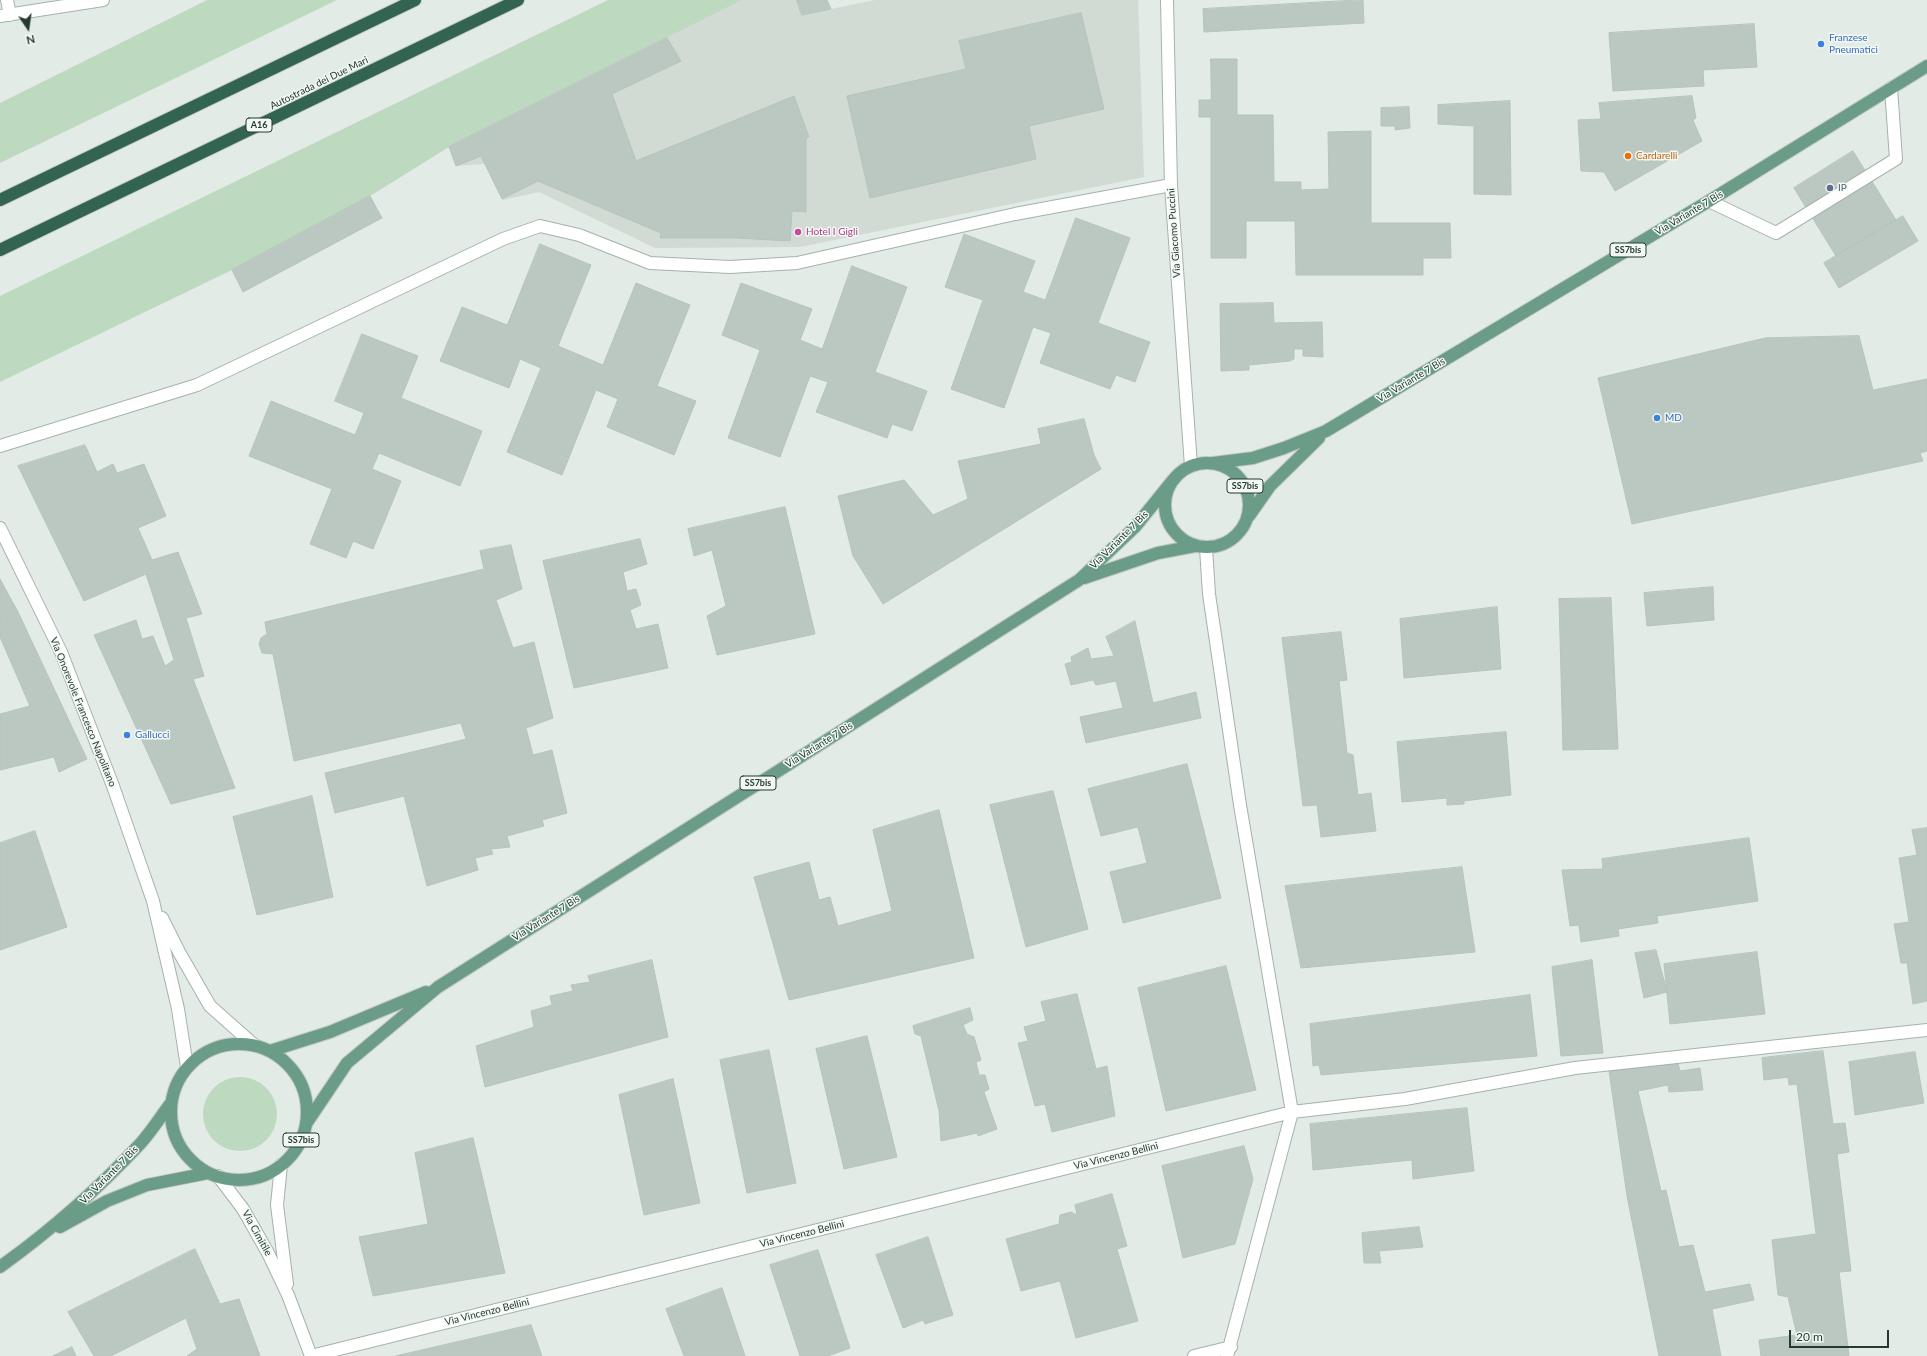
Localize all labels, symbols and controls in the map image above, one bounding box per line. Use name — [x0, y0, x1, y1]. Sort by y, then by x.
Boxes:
north arrow — [8, 8, 48, 48]
place label: Franzese Pneumatici — [1829, 32, 1878, 56]
text: N — [25, 33, 36, 47]
marker: Franzese Pneumatici — [1816, 39, 1826, 49]
street label: Autostrada dei Due Mari — [268, 54, 370, 112]
road number: A16 — [246, 118, 272, 132]
place label: Cardarelli — [1636, 150, 1677, 162]
marker: Cardarelli — [1623, 151, 1633, 161]
place label: IP — [1838, 182, 1847, 194]
marker: IP — [1825, 183, 1835, 193]
street label: Via Giacomo Puccini — [1165, 188, 1183, 278]
street label: Via Variante 7 Bis — [1653, 188, 1725, 238]
place label: Hotel I Gigli — [806, 226, 858, 238]
marker: Hotel I Gigli — [793, 227, 803, 237]
road number: SS7bis — [1610, 243, 1646, 257]
street label: Via Variante 7 Bis — [1375, 355, 1447, 405]
place label: MD — [1665, 412, 1682, 424]
marker: MD — [1652, 413, 1662, 423]
road number: SS7bis — [1227, 479, 1263, 493]
street label: Via Variante 7 Bis — [1088, 509, 1150, 571]
street label: Via Onorevole Francesco Napolitano — [47, 635, 119, 789]
street label: Via Variante 7 Bis — [783, 719, 855, 771]
place label: Gallucci — [135, 729, 169, 741]
marker: Gallucci — [122, 730, 132, 740]
road number: SS7bis — [740, 776, 776, 790]
street label: Via Variante 7 Bis — [510, 892, 582, 944]
road number: SS7bis — [283, 1133, 319, 1147]
street label: Via Vincenzo Bellini — [1073, 1140, 1159, 1172]
street label: Via Variante 7 Bis — [78, 1144, 140, 1206]
street label: Via Cimitile — [240, 1208, 274, 1258]
street label: Via Vincenzo Bellini — [759, 1218, 845, 1250]
street label: Via Vincenzo Bellini — [444, 1296, 530, 1328]
scale bar — [1791, 1322, 1891, 1348]
text: 20 m — [1796, 1329, 1823, 1344]

